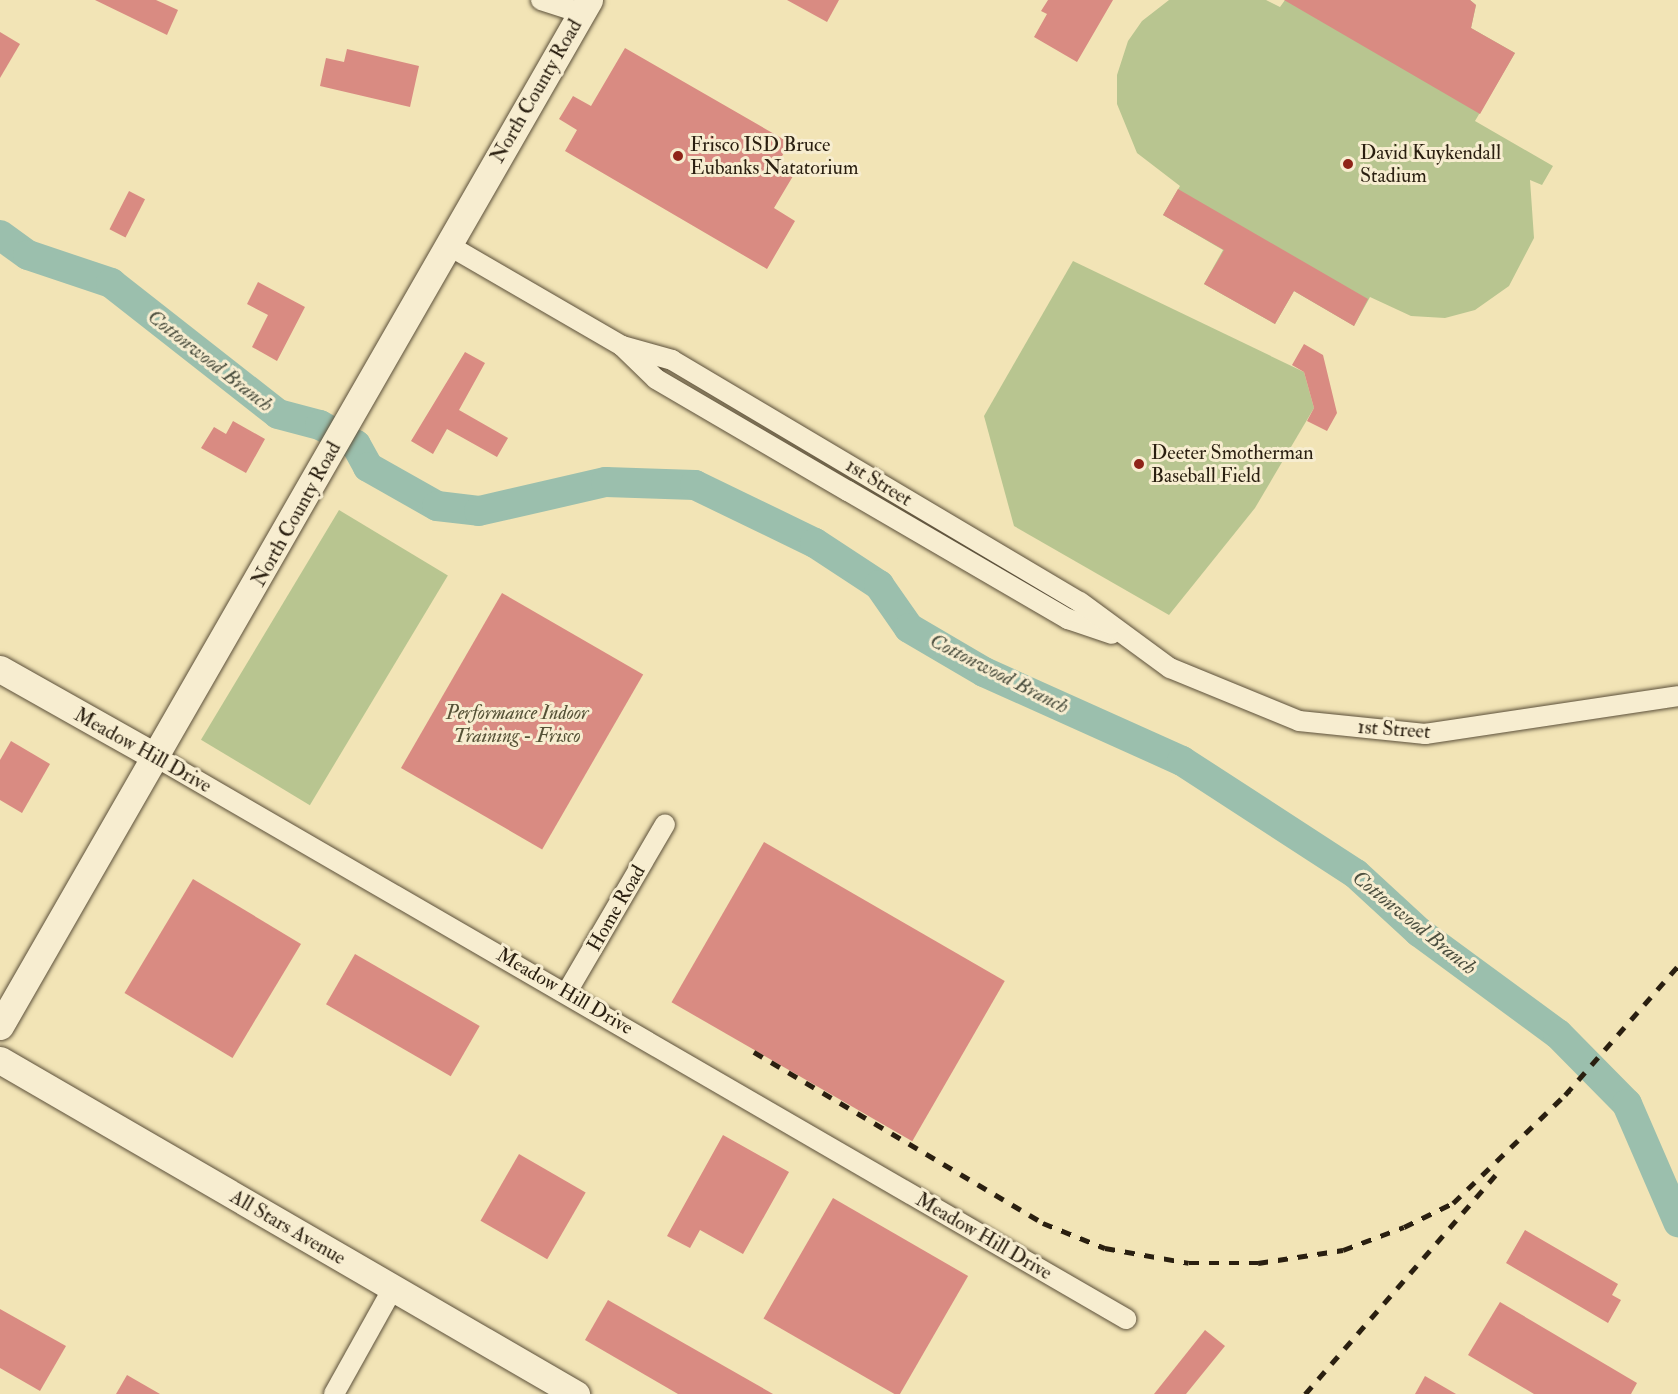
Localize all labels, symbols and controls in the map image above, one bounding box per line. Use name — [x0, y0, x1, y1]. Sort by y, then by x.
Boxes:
street label: North County Road — [485, 15, 587, 167]
place label: Frisco ISD Bruce Eubanks Natatorium — [690, 132, 858, 179]
place label: David Kuykendall Stadium — [1360, 140, 1501, 187]
marker: Frisco ISD Bruce Eubanks Natatorium — [671, 149, 685, 163]
marker: David Kuykendall Stadium — [1341, 157, 1355, 171]
water label: Cottonwood Branch — [142, 304, 278, 418]
street label: North County Road — [246, 437, 346, 591]
place label: Deeter Smotherman Baseball Field — [1151, 440, 1314, 487]
street label: 1st Street — [842, 453, 916, 511]
marker: Deeter Smotherman Baseball Field — [1132, 457, 1146, 471]
water label: Cottonwood Branch — [925, 628, 1073, 720]
park label: Performance Indoor Training - Frisco — [445, 701, 589, 748]
street label: Meadow Hill Drive — [70, 702, 216, 798]
street label: 1st Street — [1357, 714, 1431, 744]
street label: Home Road — [582, 861, 650, 955]
water label: Cottonwood Branch — [1347, 865, 1481, 981]
street label: Meadow Hill Drive — [493, 942, 637, 1040]
street label: All Stars Avenue — [226, 1184, 350, 1270]
street label: Meadow Hill Drive — [912, 1187, 1056, 1285]

